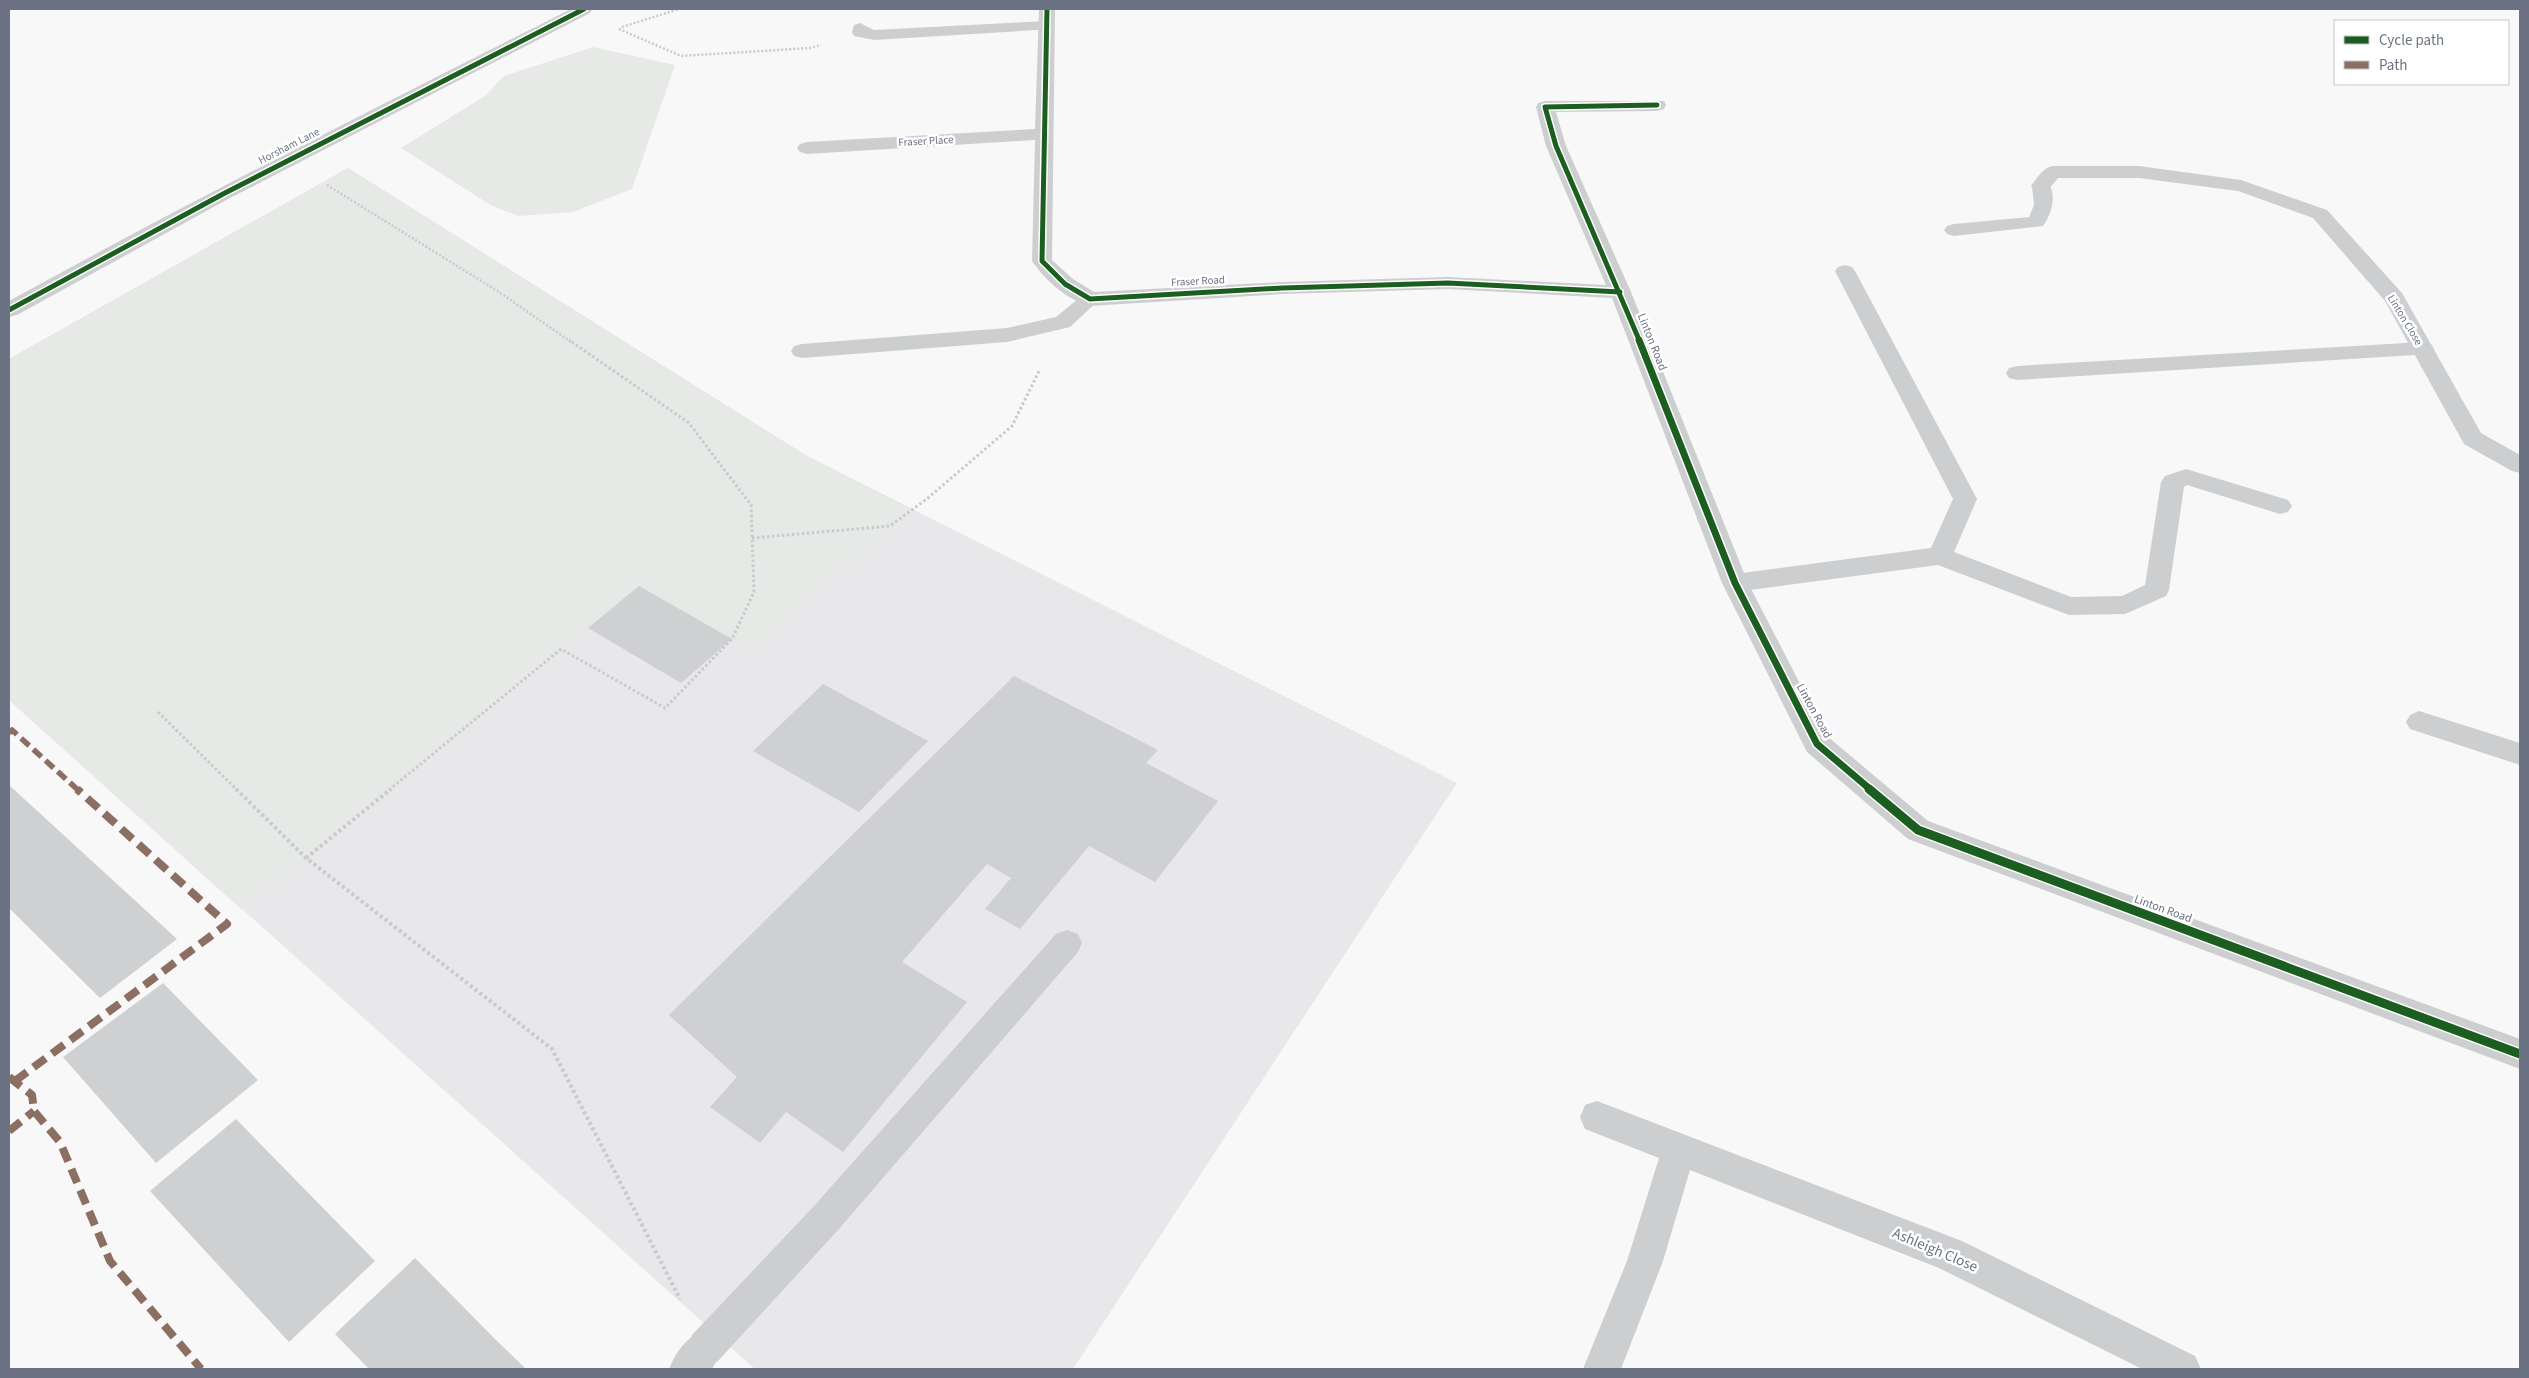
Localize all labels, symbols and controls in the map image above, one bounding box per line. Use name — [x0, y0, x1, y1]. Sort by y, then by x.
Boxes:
legend — [2334, 20, 2509, 85]
text: Cycle path — [2379, 30, 2444, 51]
text: Path — [2379, 55, 2407, 76]
street label: Horsham Lane — [256, 124, 323, 168]
street label: Fraser Place — [898, 132, 954, 150]
street label: Fraser Road — [1171, 272, 1225, 290]
street label: Linton Close — [2384, 292, 2426, 349]
street label: Linton Road — [1633, 311, 1671, 373]
street label: Linton Road — [1792, 680, 1836, 742]
street label: Linton Road — [2132, 891, 2194, 927]
street label: Ashleigh Close — [1889, 1223, 1981, 1277]

